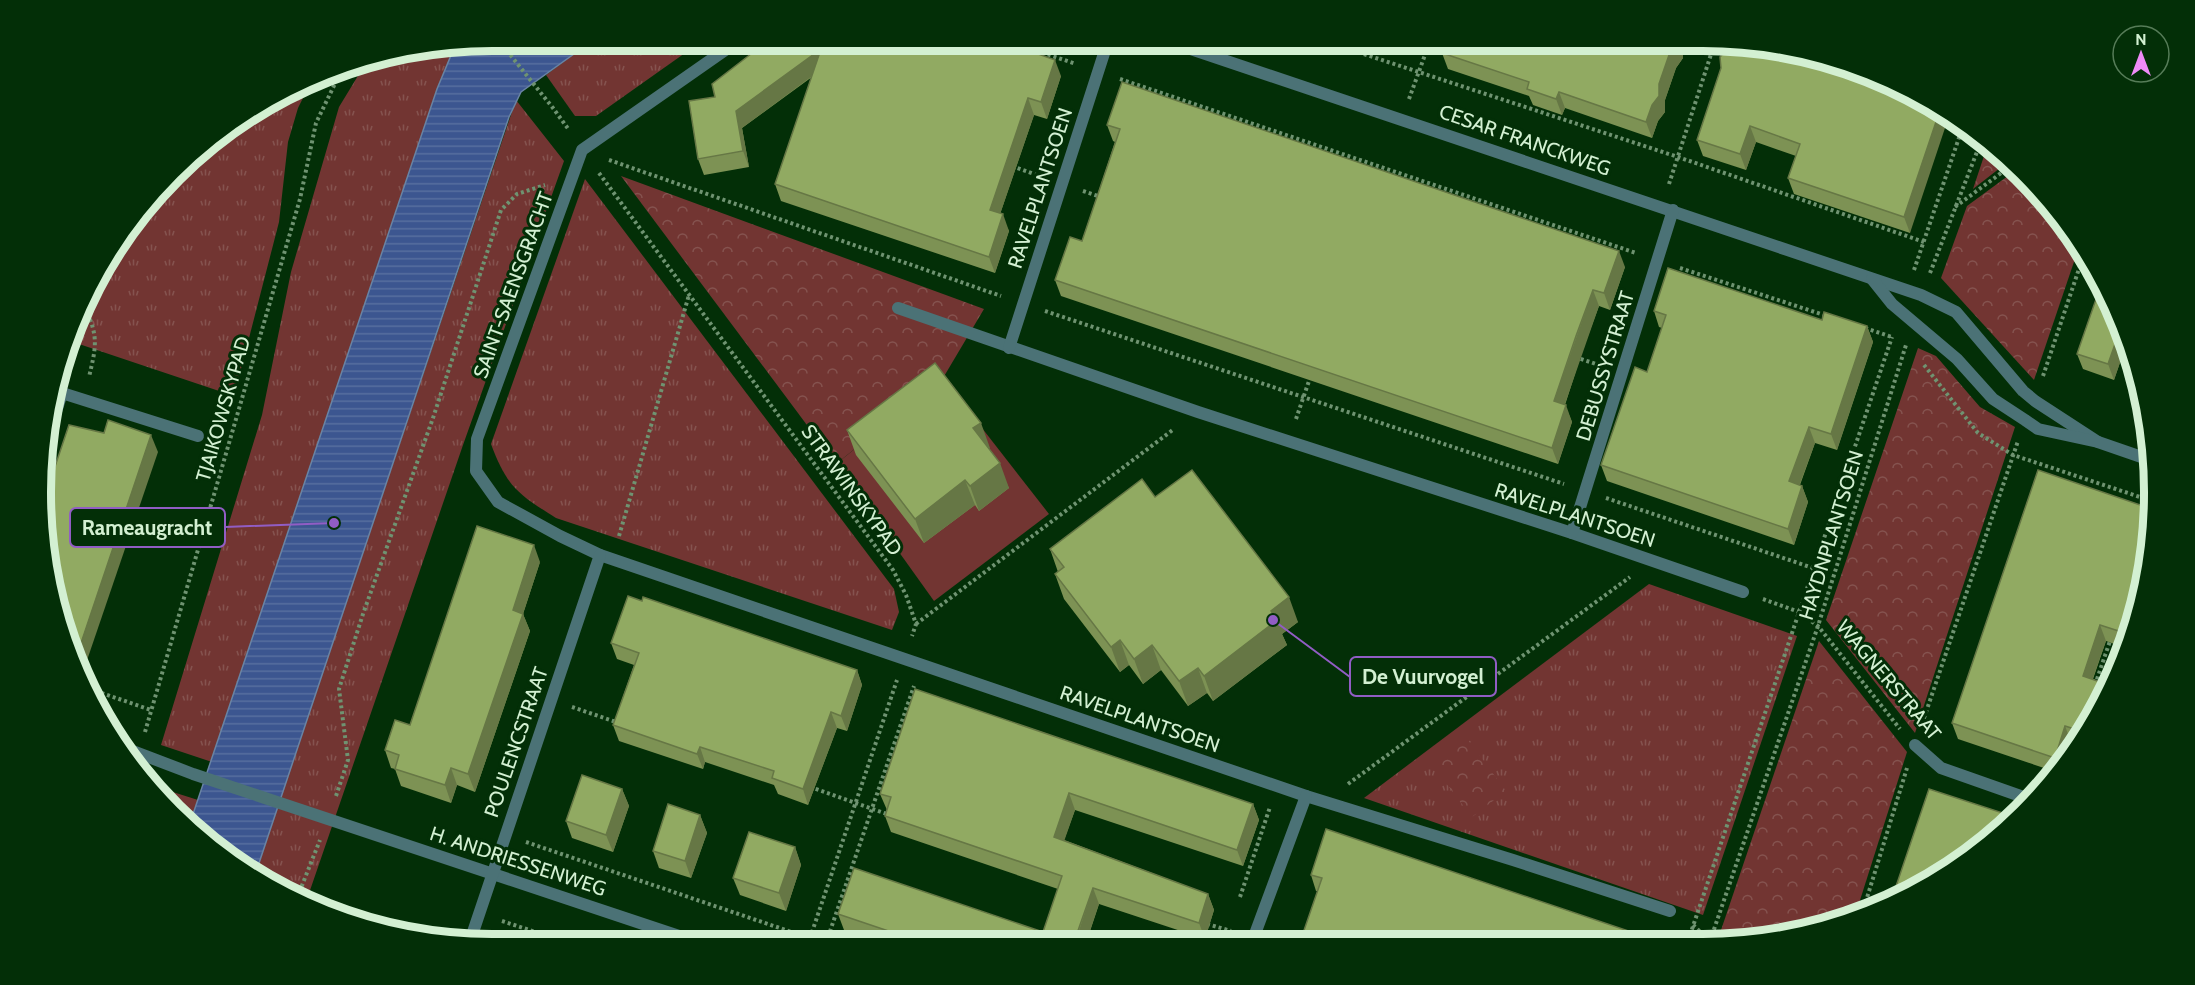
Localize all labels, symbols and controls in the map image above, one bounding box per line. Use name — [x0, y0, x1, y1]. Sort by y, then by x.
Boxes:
north arrow — [2111, 24, 2171, 84]
text: N — [2135, 30, 2147, 49]
street label: CESAR FRANCKWEG — [1436, 99, 1614, 181]
street label: RAVELPLANTSOEN — [1003, 105, 1077, 271]
street label: SAINT-SAENSGRACHT — [468, 188, 558, 382]
street label: DEBUSSYSTRAAT — [1571, 288, 1639, 444]
street label: TJAIKOWSKYPAD — [191, 334, 255, 484]
street label: STRAWINSKYPAD — [796, 420, 908, 560]
street label: HAYDNPLANTSOEN — [1794, 447, 1868, 623]
street label: RAVELPLANTSOEN — [1492, 478, 1658, 552]
callout: Rameaugracht — [70, 508, 225, 547]
text: Rameaugracht — [82, 515, 212, 540]
street label: WAGNERSTRAAT — [1832, 615, 1946, 745]
callout: De Vuurvogel — [1350, 657, 1496, 696]
street label: POULENCSTRAAT — [479, 663, 553, 820]
text: De Vuurvogel — [1362, 664, 1484, 689]
street label: RAVELPLANTSOEN — [1057, 680, 1223, 758]
street label: H. ANDRIESSENWEG — [427, 821, 609, 901]

